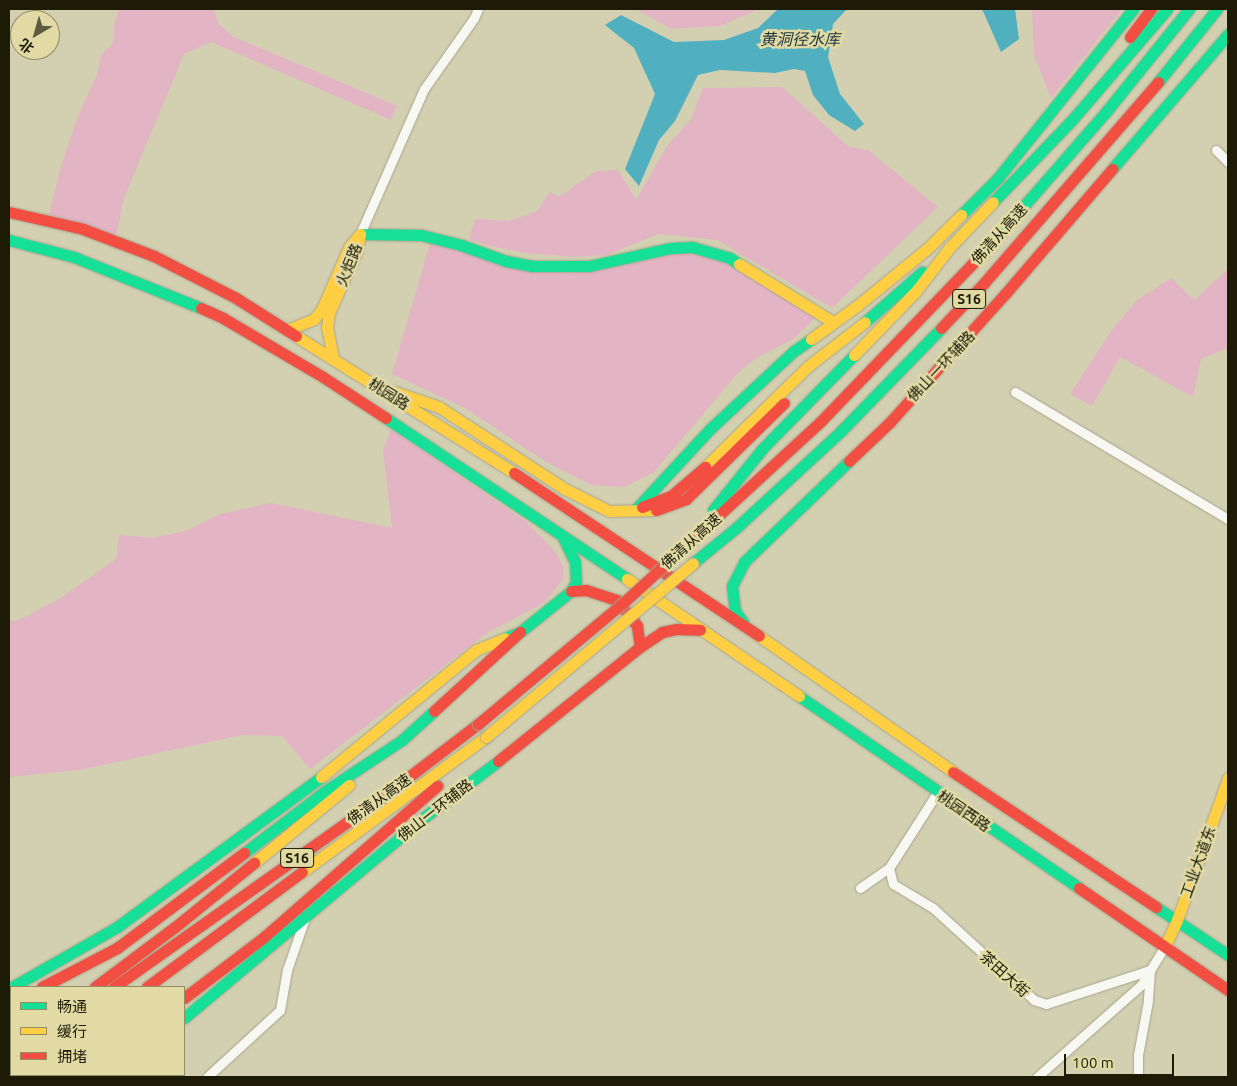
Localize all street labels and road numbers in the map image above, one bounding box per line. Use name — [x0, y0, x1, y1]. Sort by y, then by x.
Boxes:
street label: 佛清从高速 — [967, 200, 1031, 268]
street label: 火炬路 — [333, 241, 365, 289]
road number: S16 — [952, 288, 986, 310]
street label: 佛山一环辅路 — [904, 327, 978, 405]
street label: 桃园路 — [365, 374, 413, 414]
street label: 佛清从高速 — [657, 509, 725, 573]
street label: 佛清从高速 — [343, 770, 415, 828]
street label: 佛山一环辅路 — [394, 775, 476, 845]
street label: 桃园西路 — [934, 787, 994, 835]
street label: 工业大道东 — [1177, 824, 1219, 900]
road number: S16 — [280, 846, 314, 870]
street label: 茶田大街 — [977, 947, 1033, 1001]

